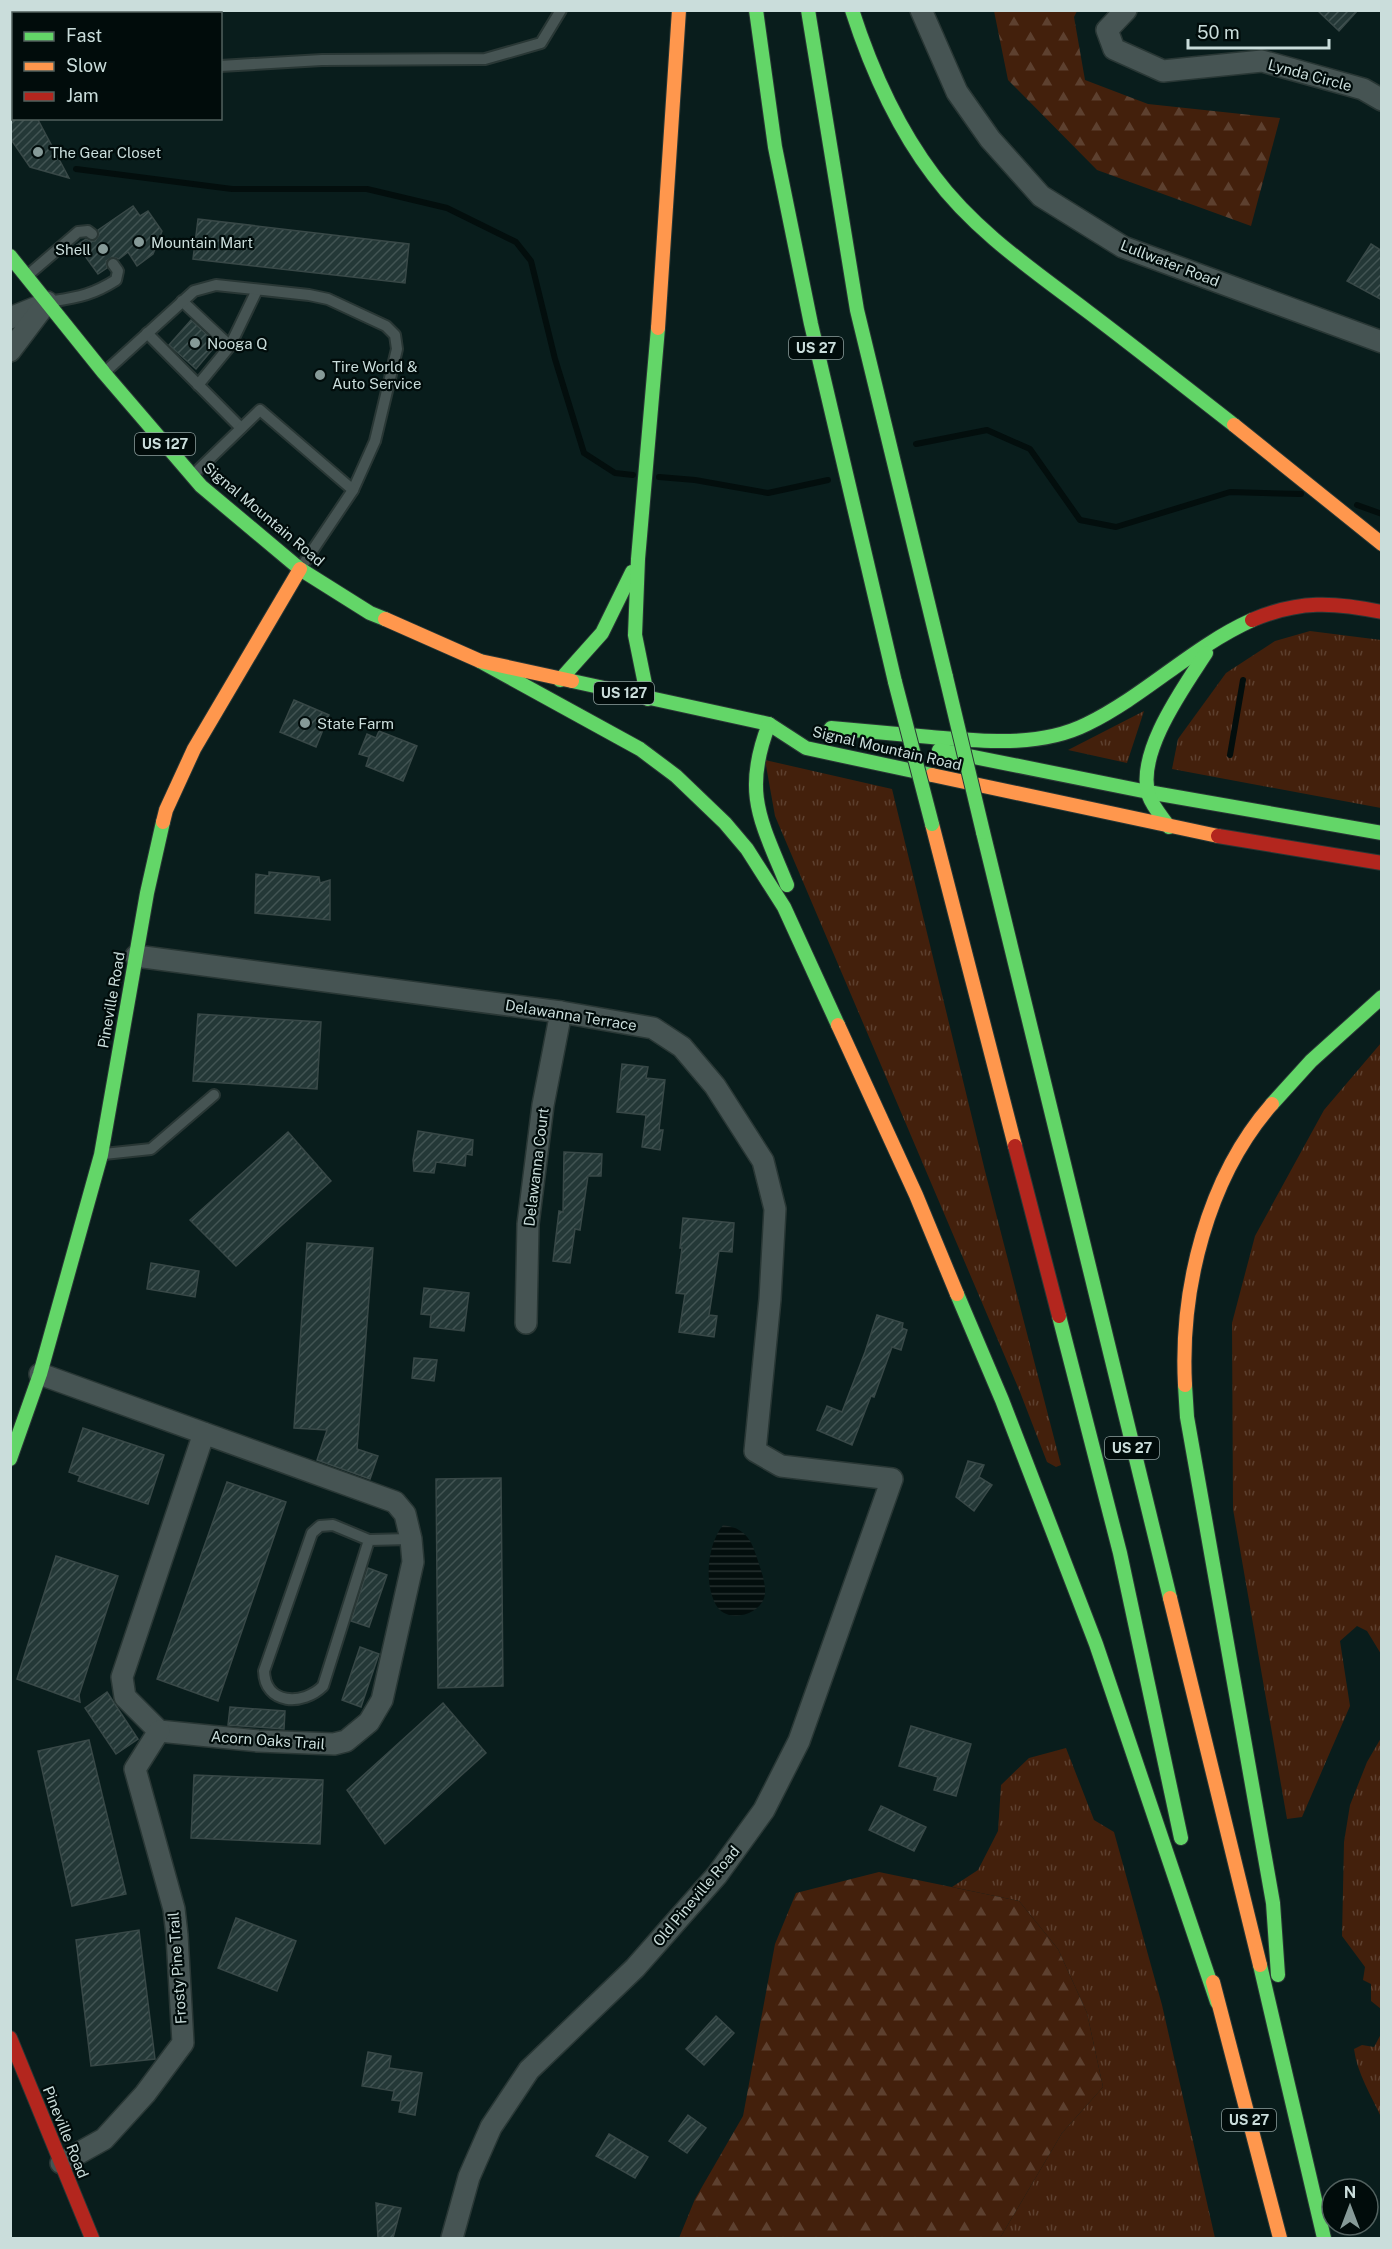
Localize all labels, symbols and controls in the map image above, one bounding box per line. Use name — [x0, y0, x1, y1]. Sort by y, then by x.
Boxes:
legend — [12, 12, 222, 120]
scale bar — [1188, 12, 1329, 50]
text: 50 m — [1197, 22, 1240, 43]
text: Fast — [66, 25, 102, 46]
text: Slow — [66, 55, 107, 76]
street label: Lynda Circle — [1266, 56, 1354, 94]
text: Jam — [66, 85, 99, 106]
place label: The Gear Closet — [50, 144, 161, 161]
marker: The Gear Closet — [31, 145, 45, 159]
place label: Mountain Mart — [151, 234, 253, 251]
marker: Mountain Mart — [132, 235, 146, 249]
street label: Lullwater Road — [1118, 236, 1222, 290]
place label: Shell — [55, 241, 91, 258]
marker: Shell — [96, 242, 110, 256]
place label: Nooga Q — [207, 335, 267, 352]
marker: Nooga Q — [188, 336, 202, 350]
road number: US 27 — [789, 337, 843, 359]
place label: Tire World & Auto Service — [332, 358, 421, 392]
marker: Tire World & Auto Service — [313, 368, 327, 382]
road number: US 127 — [135, 433, 195, 455]
street label: Signal Mountain Road — [200, 458, 328, 570]
road number: US 127 — [594, 682, 654, 704]
place label: State Farm — [317, 715, 394, 732]
marker: State Farm — [298, 716, 312, 730]
street label: Signal Mountain Road — [811, 723, 963, 773]
street label: Pineville Road — [94, 950, 128, 1050]
street label: Delawanna Terrace — [504, 996, 638, 1034]
street label: Delawanna Court — [520, 1107, 552, 1227]
road number: US 27 — [1105, 1437, 1159, 1459]
street label: Acorn Oaks Trail — [210, 1728, 326, 1752]
street label: Old Pineville Road — [649, 1842, 743, 1950]
street label: Frosty Pine Trail — [165, 1911, 189, 2025]
street label: Pineville Road — [40, 2083, 92, 2181]
road number: US 27 — [1222, 2109, 1276, 2131]
north arrow — [1320, 2177, 1380, 2237]
text: N — [1344, 2183, 1356, 2202]

